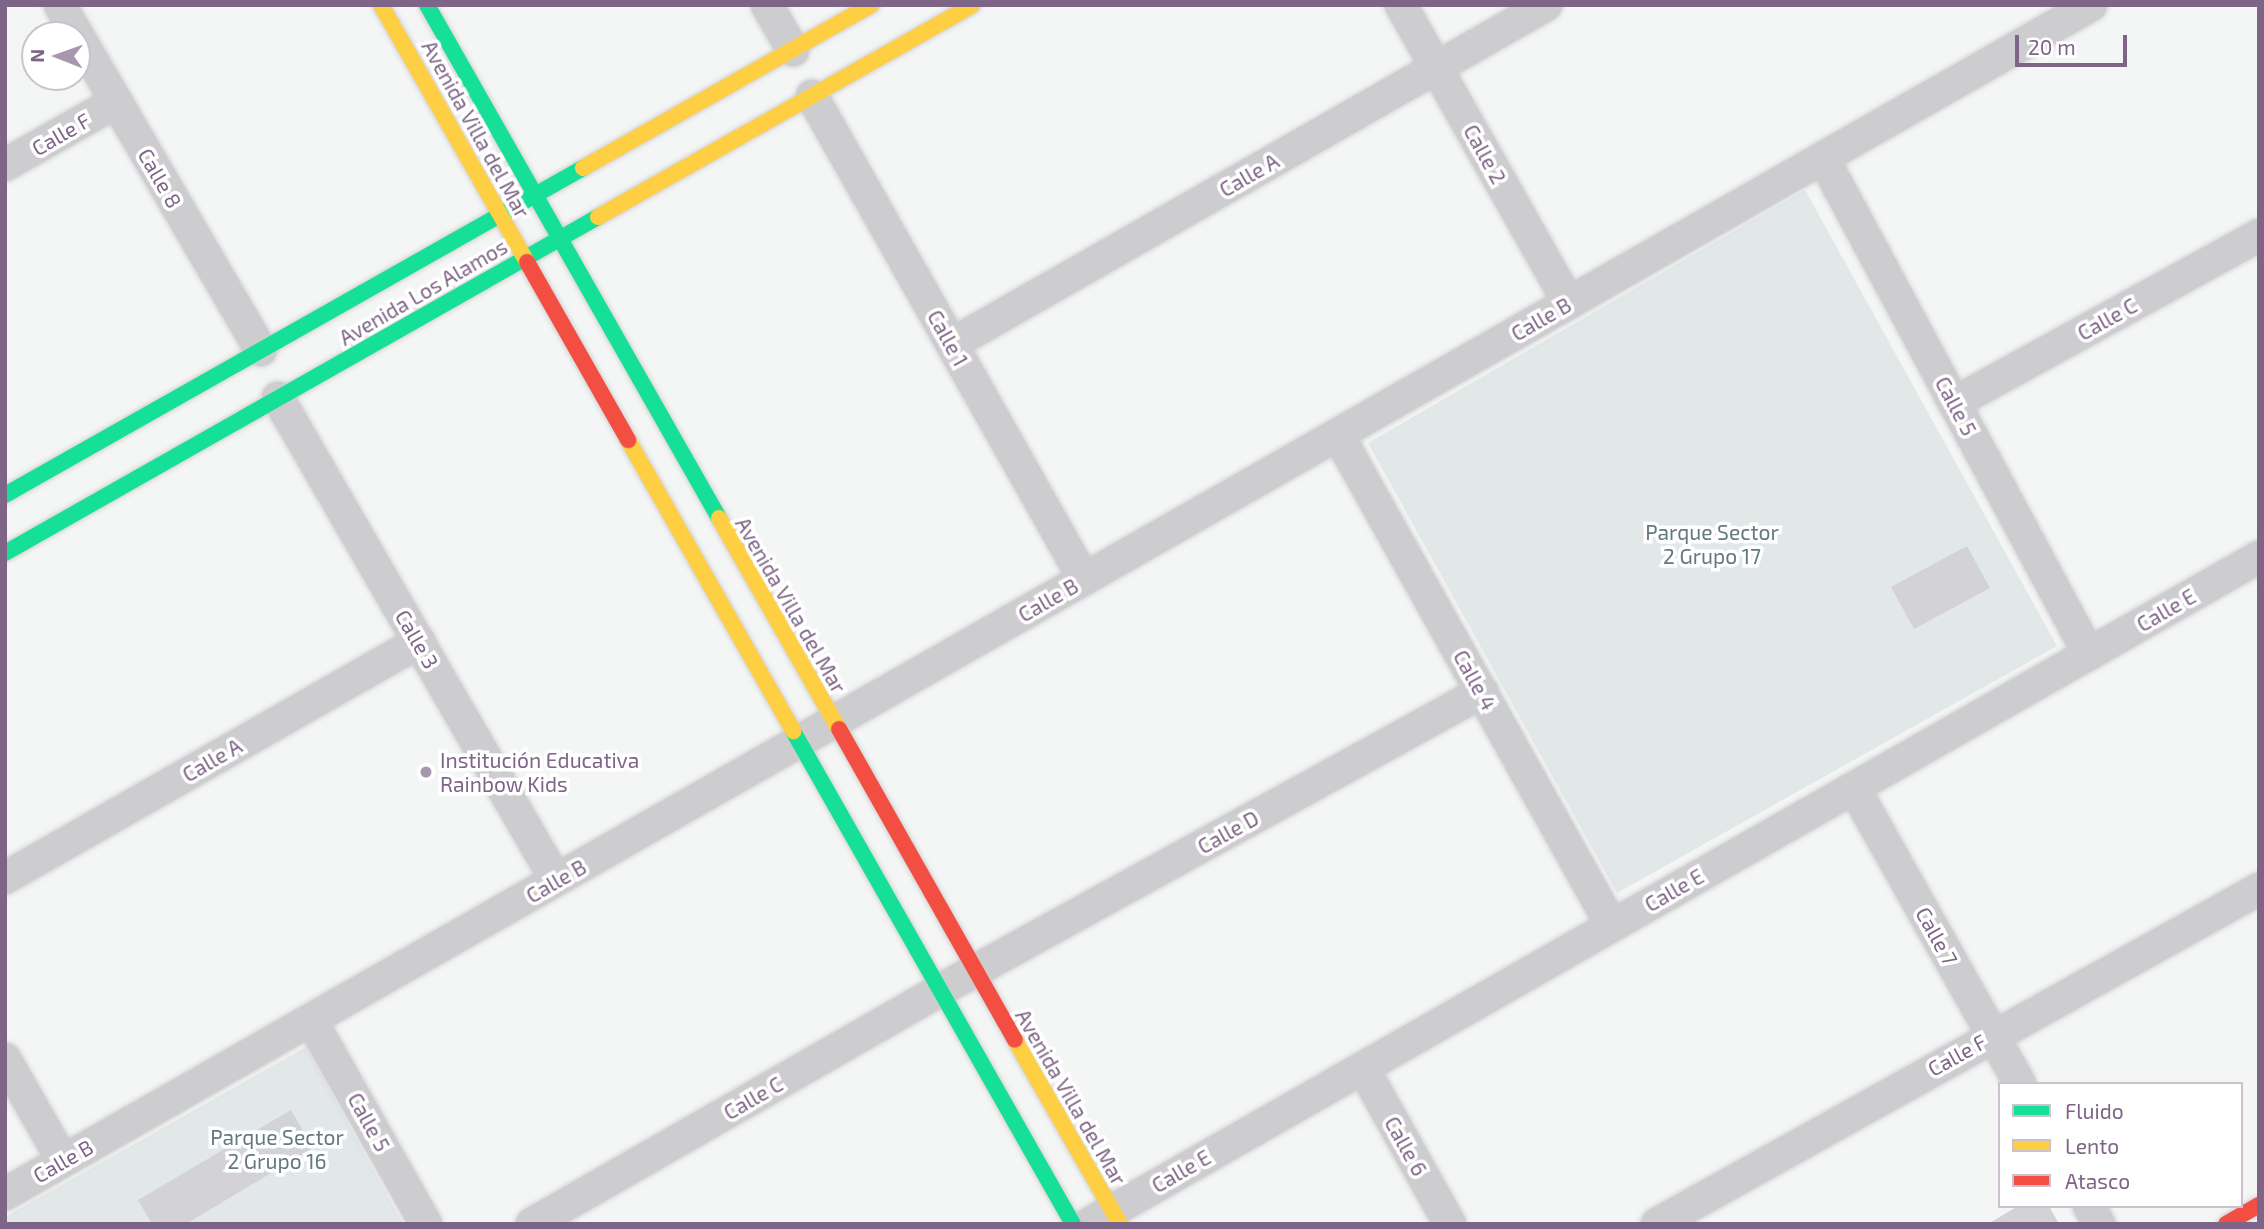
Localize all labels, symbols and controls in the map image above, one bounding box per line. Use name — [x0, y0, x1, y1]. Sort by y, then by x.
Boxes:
north arrow — [21, 21, 91, 91]
scale bar — [2019, 21, 2131, 65]
text: 20 m — [2028, 34, 2076, 59]
street label: Avenida Villa del Mar — [417, 35, 535, 223]
text: N — [25, 49, 48, 63]
street label: Calle F — [27, 107, 95, 161]
street label: Calle 2 — [1459, 120, 1511, 188]
street label: Calle 8 — [133, 144, 187, 212]
street label: Calle A — [1215, 148, 1283, 202]
street label: Avenida Los Alamos — [334, 233, 512, 351]
street label: Calle B — [1507, 292, 1575, 346]
street label: Calle C — [2073, 292, 2141, 346]
street label: Calle 1 — [922, 306, 974, 370]
street label: Calle 5 — [1930, 372, 1982, 440]
street label: Avenida Villa del Mar — [730, 512, 852, 698]
park label: Parque Sector 2 Grupo 17 — [1645, 519, 1779, 569]
street label: Calle B — [1014, 573, 1082, 627]
street label: Calle E — [2132, 583, 2200, 637]
street label: Calle 3 — [390, 605, 444, 673]
street label: Calle 4 — [1448, 646, 1502, 714]
street label: Calle A — [178, 733, 246, 787]
place label: Institución Educativa Rainbow Kids — [440, 747, 639, 797]
marker: Institución Educativa Rainbow Kids — [418, 764, 434, 780]
street label: Calle D — [1193, 805, 1263, 859]
street label: Calle B — [522, 854, 590, 908]
street label: Calle E — [1640, 863, 1708, 917]
street label: Calle 7 — [1911, 902, 1963, 970]
street label: Avenida Villa del Mar — [1010, 1004, 1132, 1190]
street label: Calle F — [1923, 1029, 1991, 1081]
street label: Calle C — [719, 1071, 787, 1125]
legend — [1998, 1082, 2243, 1208]
street label: Calle 5 — [343, 1088, 395, 1156]
text: Fluido — [2065, 1098, 2124, 1123]
street label: Calle 6 — [1379, 1112, 1433, 1180]
park label: Parque Sector 2 Grupo 16 — [210, 1124, 344, 1174]
text: Lento — [2065, 1133, 2119, 1158]
street label: Calle B — [29, 1134, 97, 1188]
street label: Calle E — [1147, 1144, 1215, 1198]
text: Atasco — [2065, 1168, 2130, 1193]

